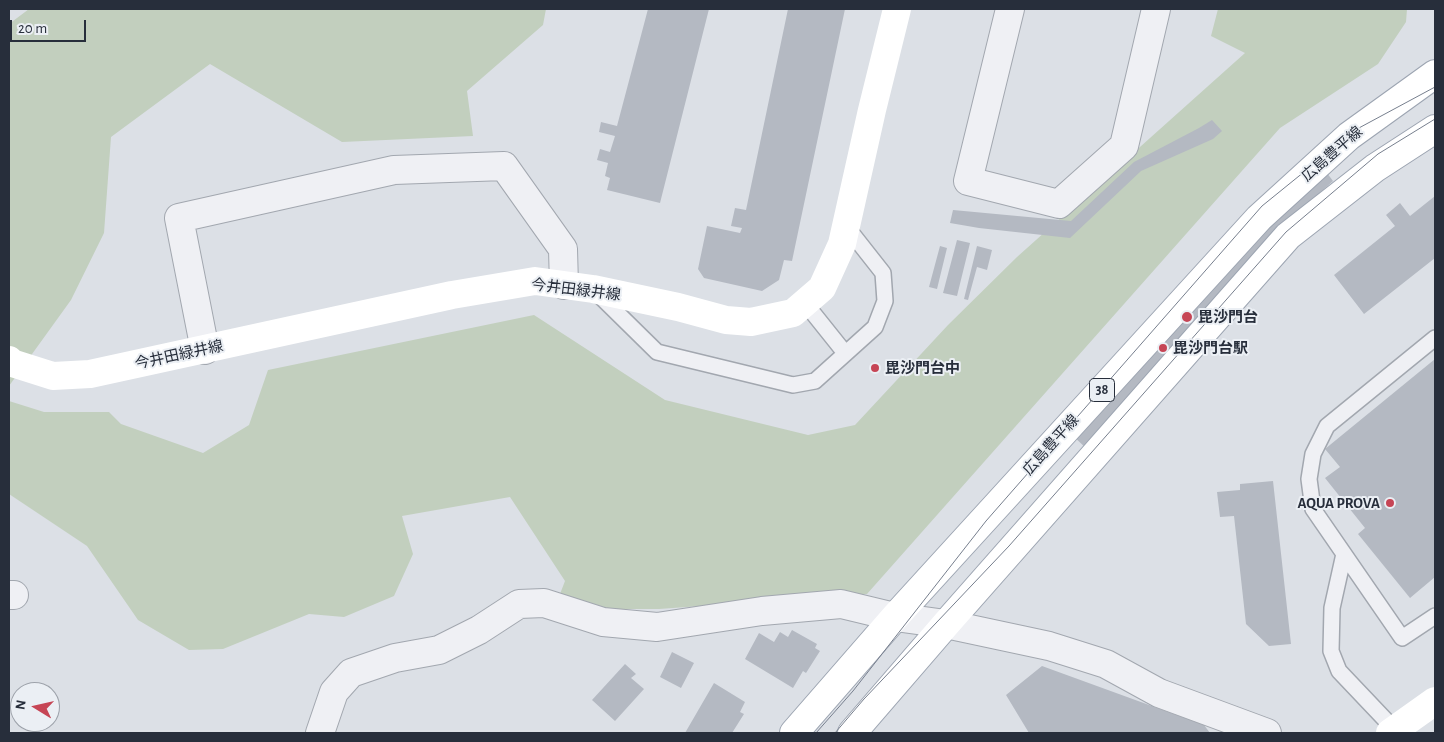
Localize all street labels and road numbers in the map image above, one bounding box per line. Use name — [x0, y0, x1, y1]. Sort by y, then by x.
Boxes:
street label: 広島豊平線 — [1298, 123, 1366, 185]
street label: 今井田緑井線 — [530, 276, 622, 304]
street label: 今井田緑井線 — [133, 337, 225, 373]
road number: 38 — [1090, 378, 1114, 402]
street label: 広島豊平線 — [1019, 411, 1083, 479]

